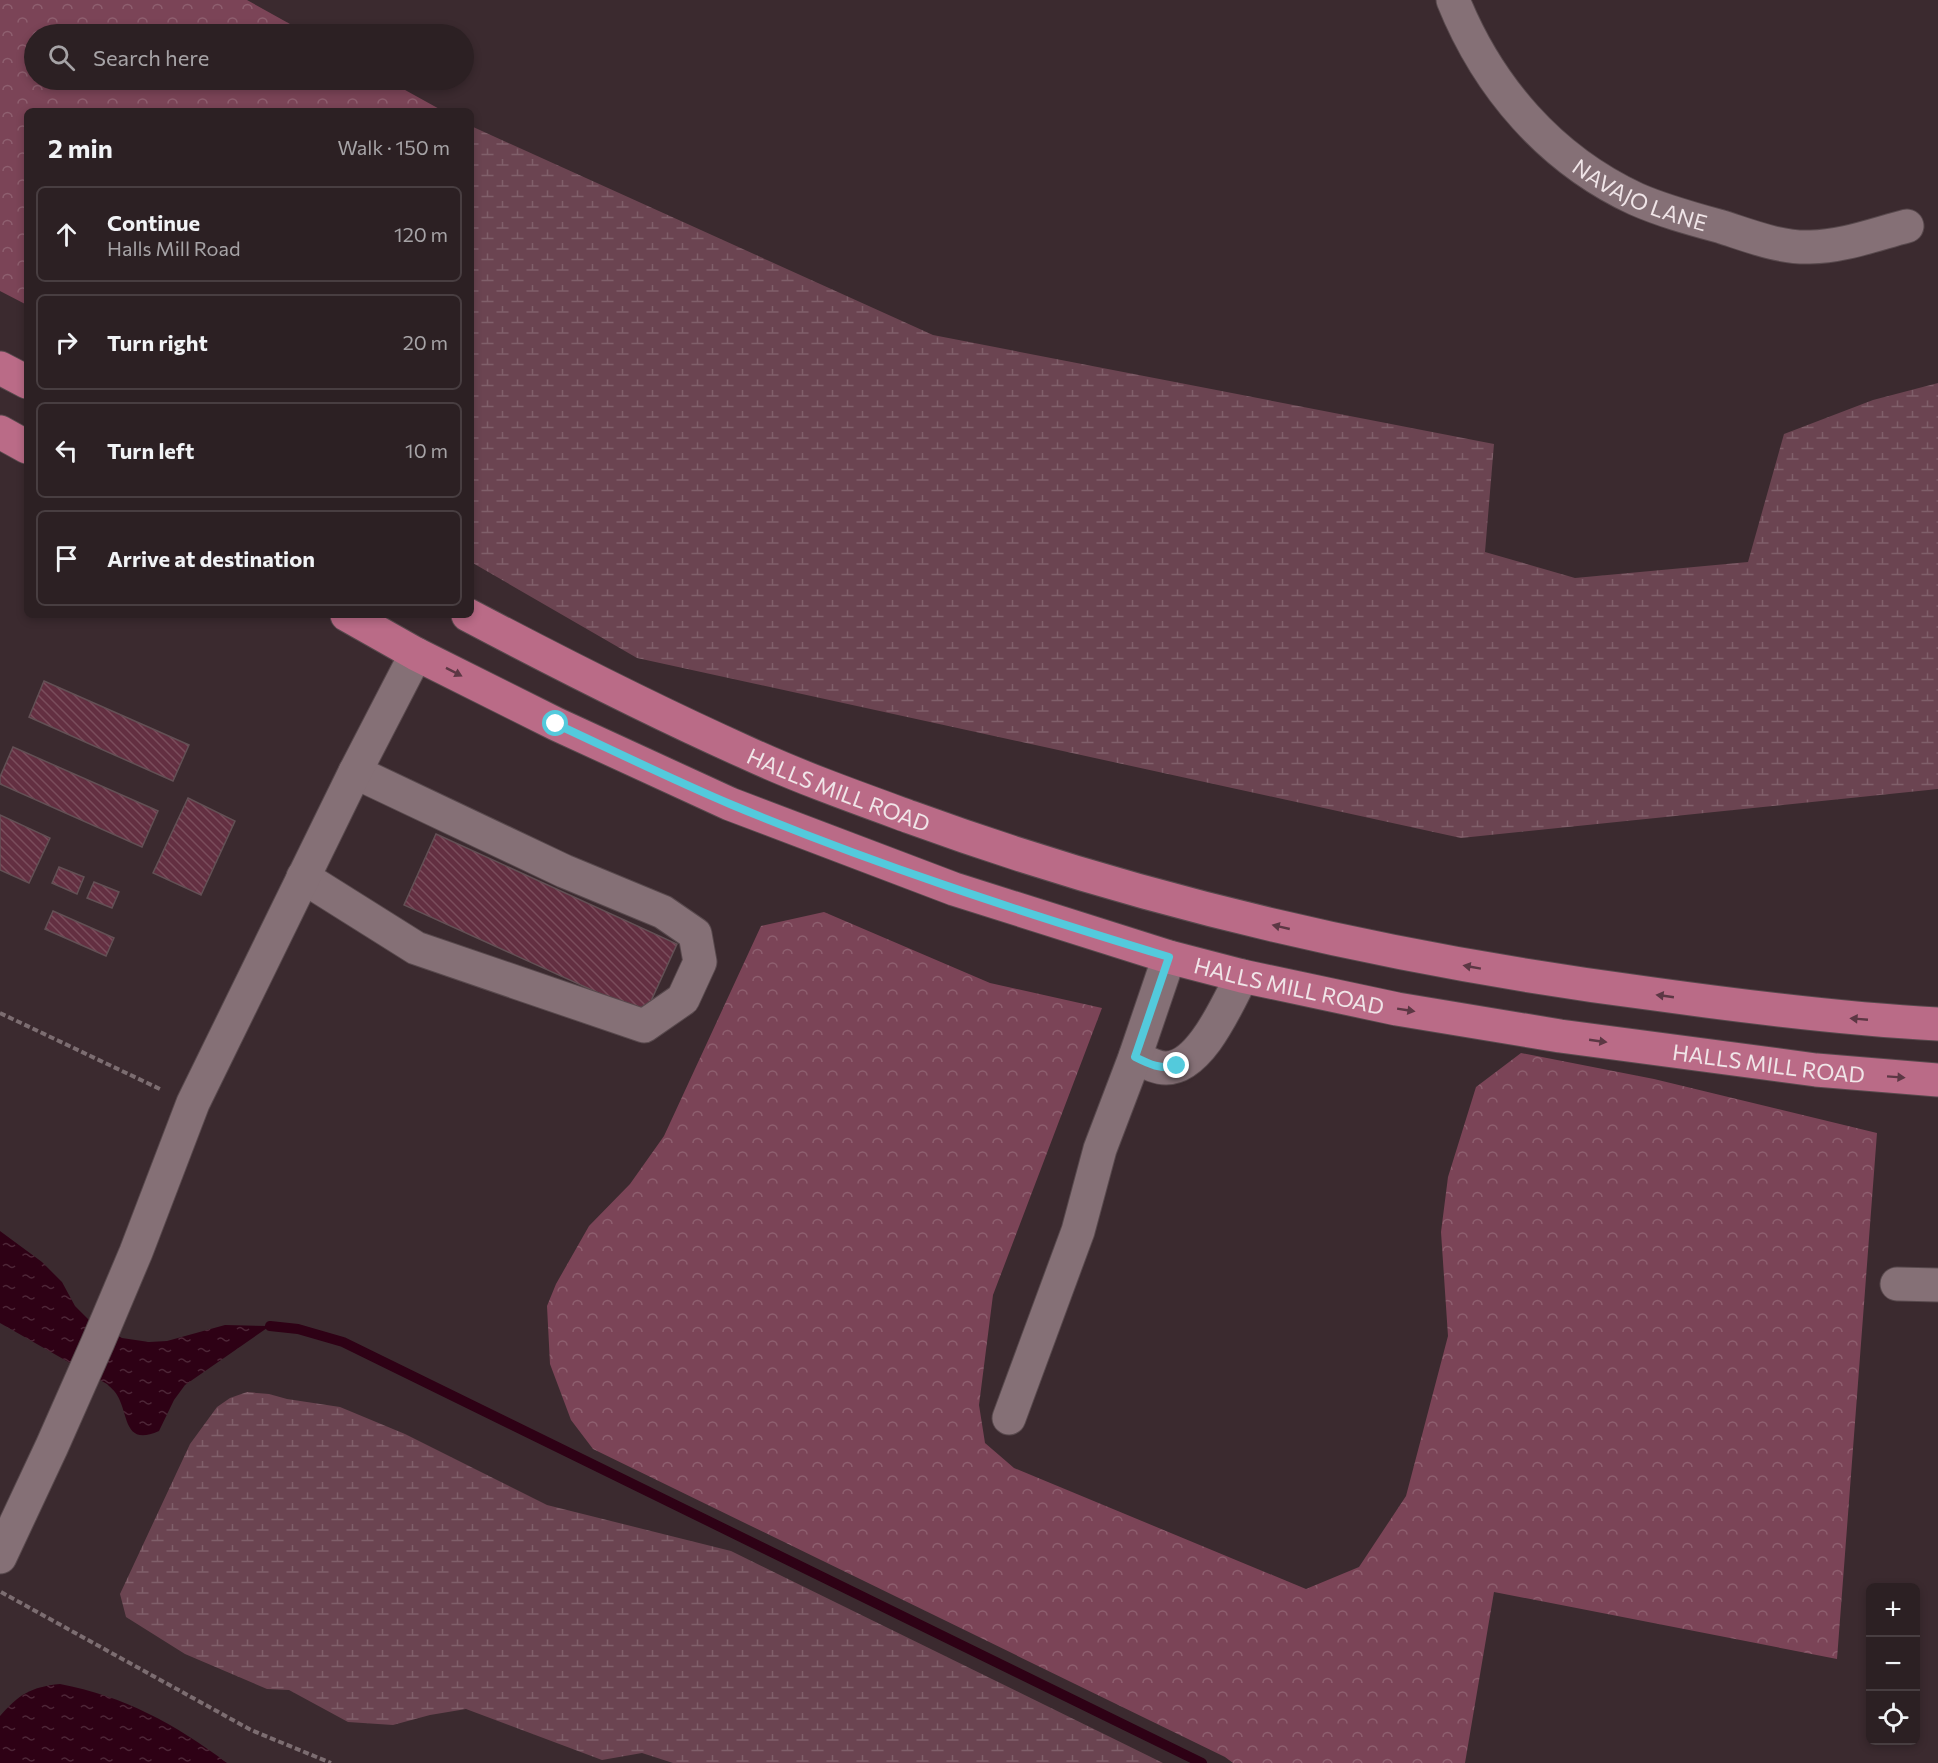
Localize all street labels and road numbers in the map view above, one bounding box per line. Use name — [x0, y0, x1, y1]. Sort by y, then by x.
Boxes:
street label: NAVAJO LANE — [1568, 152, 1710, 236]
street label: HALLS MILL ROAD — [743, 741, 934, 837]
street label: HALLS MILL ROAD — [1191, 951, 1387, 1019]
street label: HALLS MILL ROAD — [1671, 1038, 1866, 1087]

